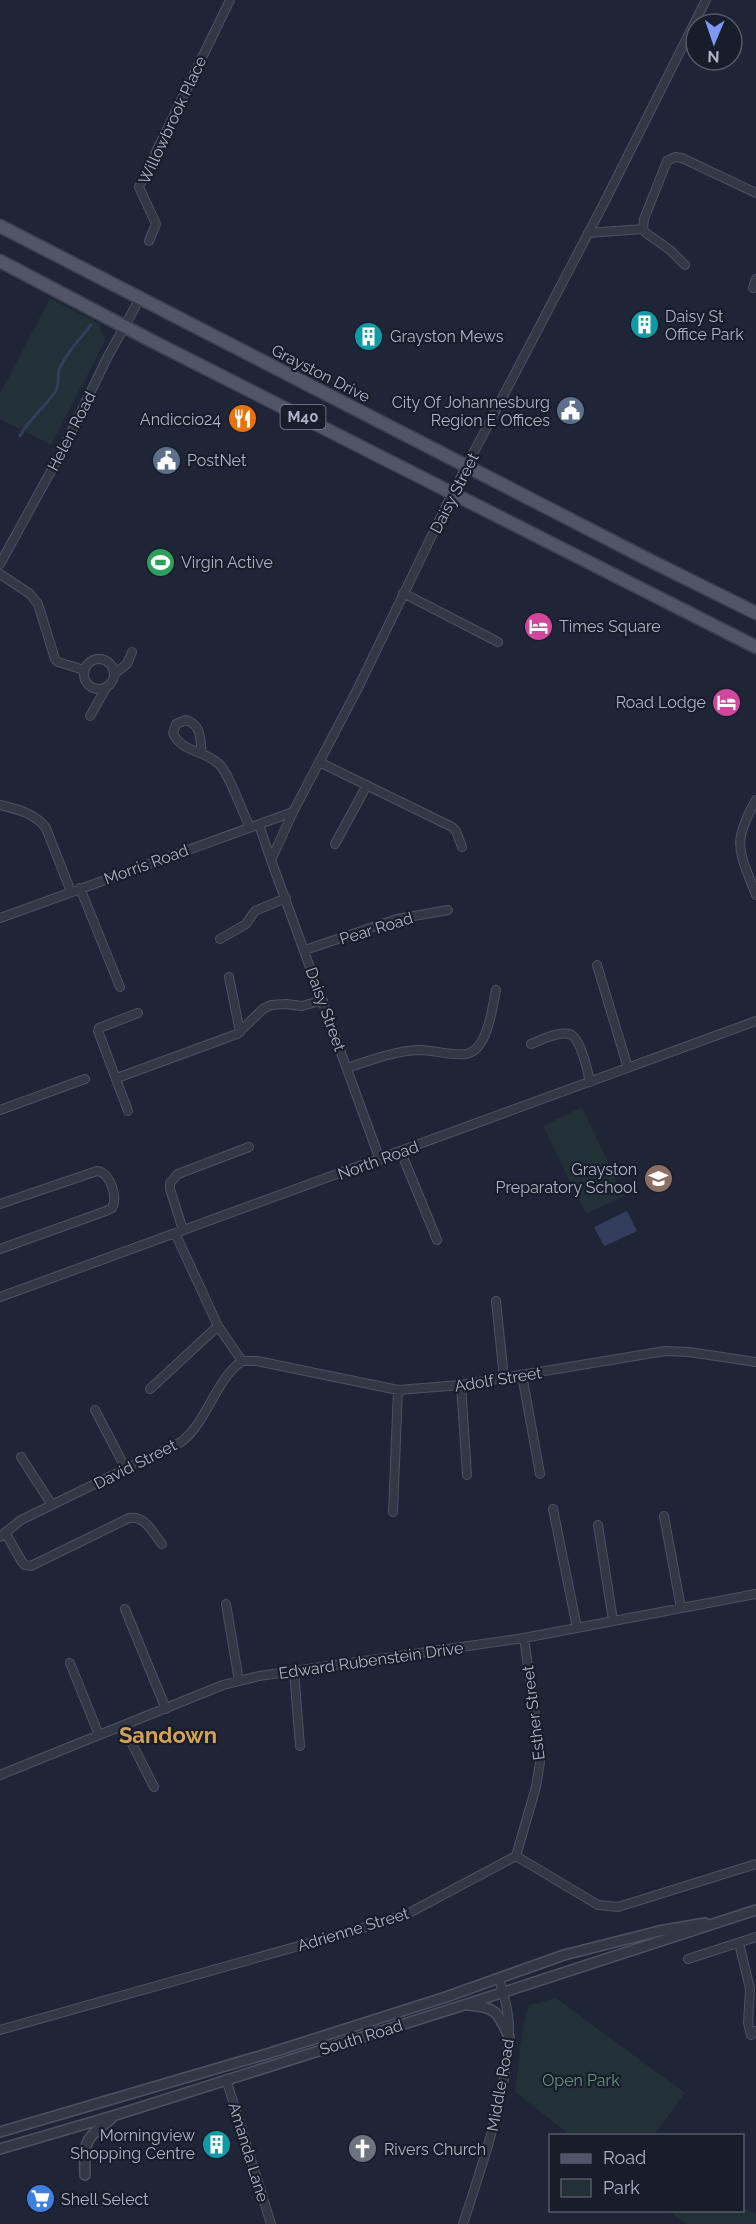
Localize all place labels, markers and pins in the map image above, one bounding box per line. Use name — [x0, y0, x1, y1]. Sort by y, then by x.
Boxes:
place label: Daisy St Office Park — [665, 307, 744, 344]
building icon: Daisy St Office Park — [628, 309, 660, 341]
building icon: Grayston Mews — [353, 320, 385, 352]
place label: Grayston Mews — [390, 327, 504, 346]
place label: City Of Johannesburg Region E Offices — [392, 393, 550, 430]
public building icon: City Of Johannesburg Region E Offices — [555, 395, 587, 427]
restaurant icon: Andiccio24 — [226, 403, 258, 435]
place label: Andiccio24 — [140, 410, 221, 429]
public building icon: PostNet — [150, 444, 182, 476]
place label: PostNet — [187, 451, 247, 470]
sports icon: Virgin Active — [144, 546, 176, 578]
place label: Virgin Active — [181, 553, 273, 572]
hotel icon: Times Square — [522, 610, 554, 642]
place label: Times Square — [559, 617, 661, 636]
hotel icon: Road Lodge — [711, 686, 743, 718]
place label: Road Lodge — [616, 693, 706, 712]
place label: Grayston Preparatory School — [496, 1160, 638, 1197]
school or university icon: Grayston Preparatory School — [642, 1162, 674, 1194]
place label: Morningview Shopping Centre — [70, 2126, 195, 2163]
building icon: Morningview Shopping Centre — [200, 2128, 232, 2160]
church icon: Rivers Church — [347, 2133, 379, 2165]
place label: Rivers Church — [384, 2140, 486, 2159]
supermarket icon: Shell Select — [24, 2183, 56, 2215]
place label: Shell Select — [61, 2190, 149, 2209]

